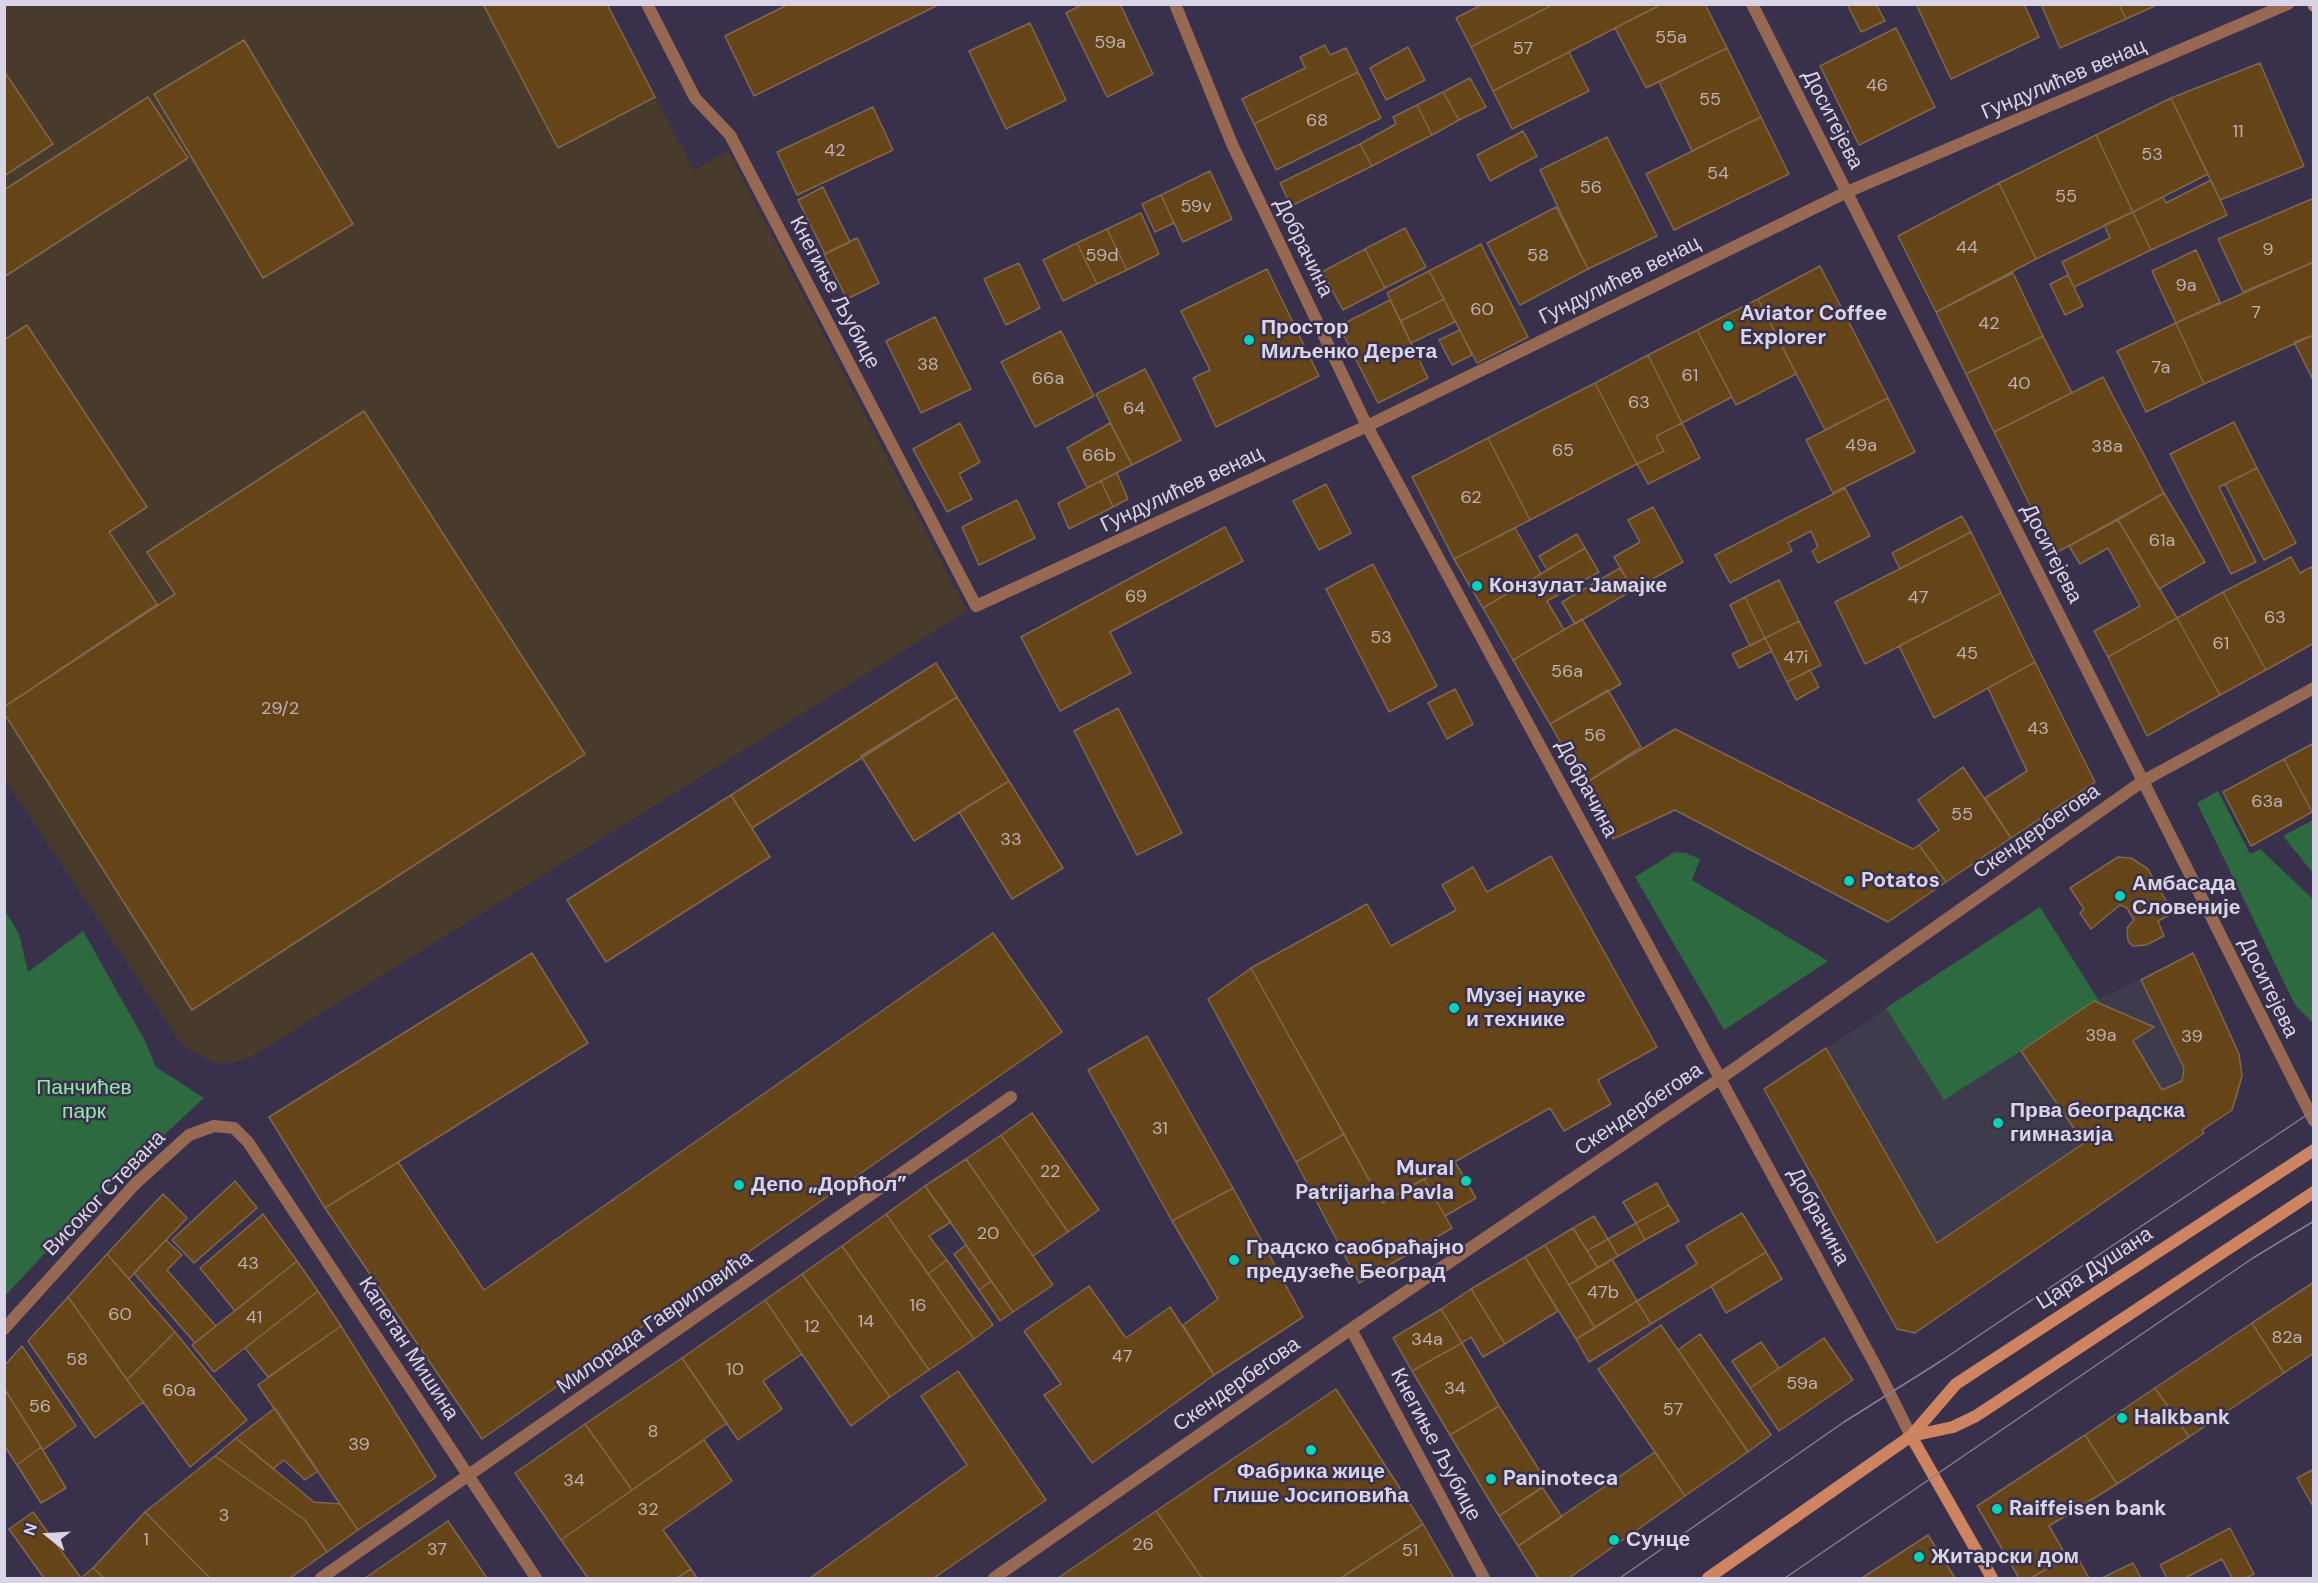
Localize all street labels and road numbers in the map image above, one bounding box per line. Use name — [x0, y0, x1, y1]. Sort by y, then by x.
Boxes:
street label: Гундулићев венац — [1978, 34, 2150, 126]
street label: Доситејева — [1796, 66, 1868, 174]
street label: Добрачина — [1268, 194, 1338, 302]
street label: Кнегиње Љубице — [783, 212, 885, 374]
street label: Гундулићев венац — [1535, 231, 1705, 331]
street label: Гундулићев венац — [1097, 441, 1267, 539]
street label: Доситејева — [2015, 500, 2087, 608]
street label: Добрачина — [1550, 736, 1622, 842]
street label: Скендербегова — [1969, 779, 2105, 885]
street label: Доситејева — [2233, 934, 2303, 1042]
street label: Скендербегова — [1570, 1058, 1708, 1162]
street label: Високог Стевана — [39, 1126, 171, 1262]
street label: Добрачина — [1782, 1164, 1854, 1270]
street label: Цара Душана — [2032, 1222, 2158, 1316]
street label: Милорада Гавриловића — [552, 1246, 758, 1400]
street label: Капетан Мишина — [352, 1273, 464, 1425]
street label: Скендербегова — [1169, 1332, 1305, 1438]
street label: Кнегиње Љубице — [1384, 1364, 1486, 1526]

